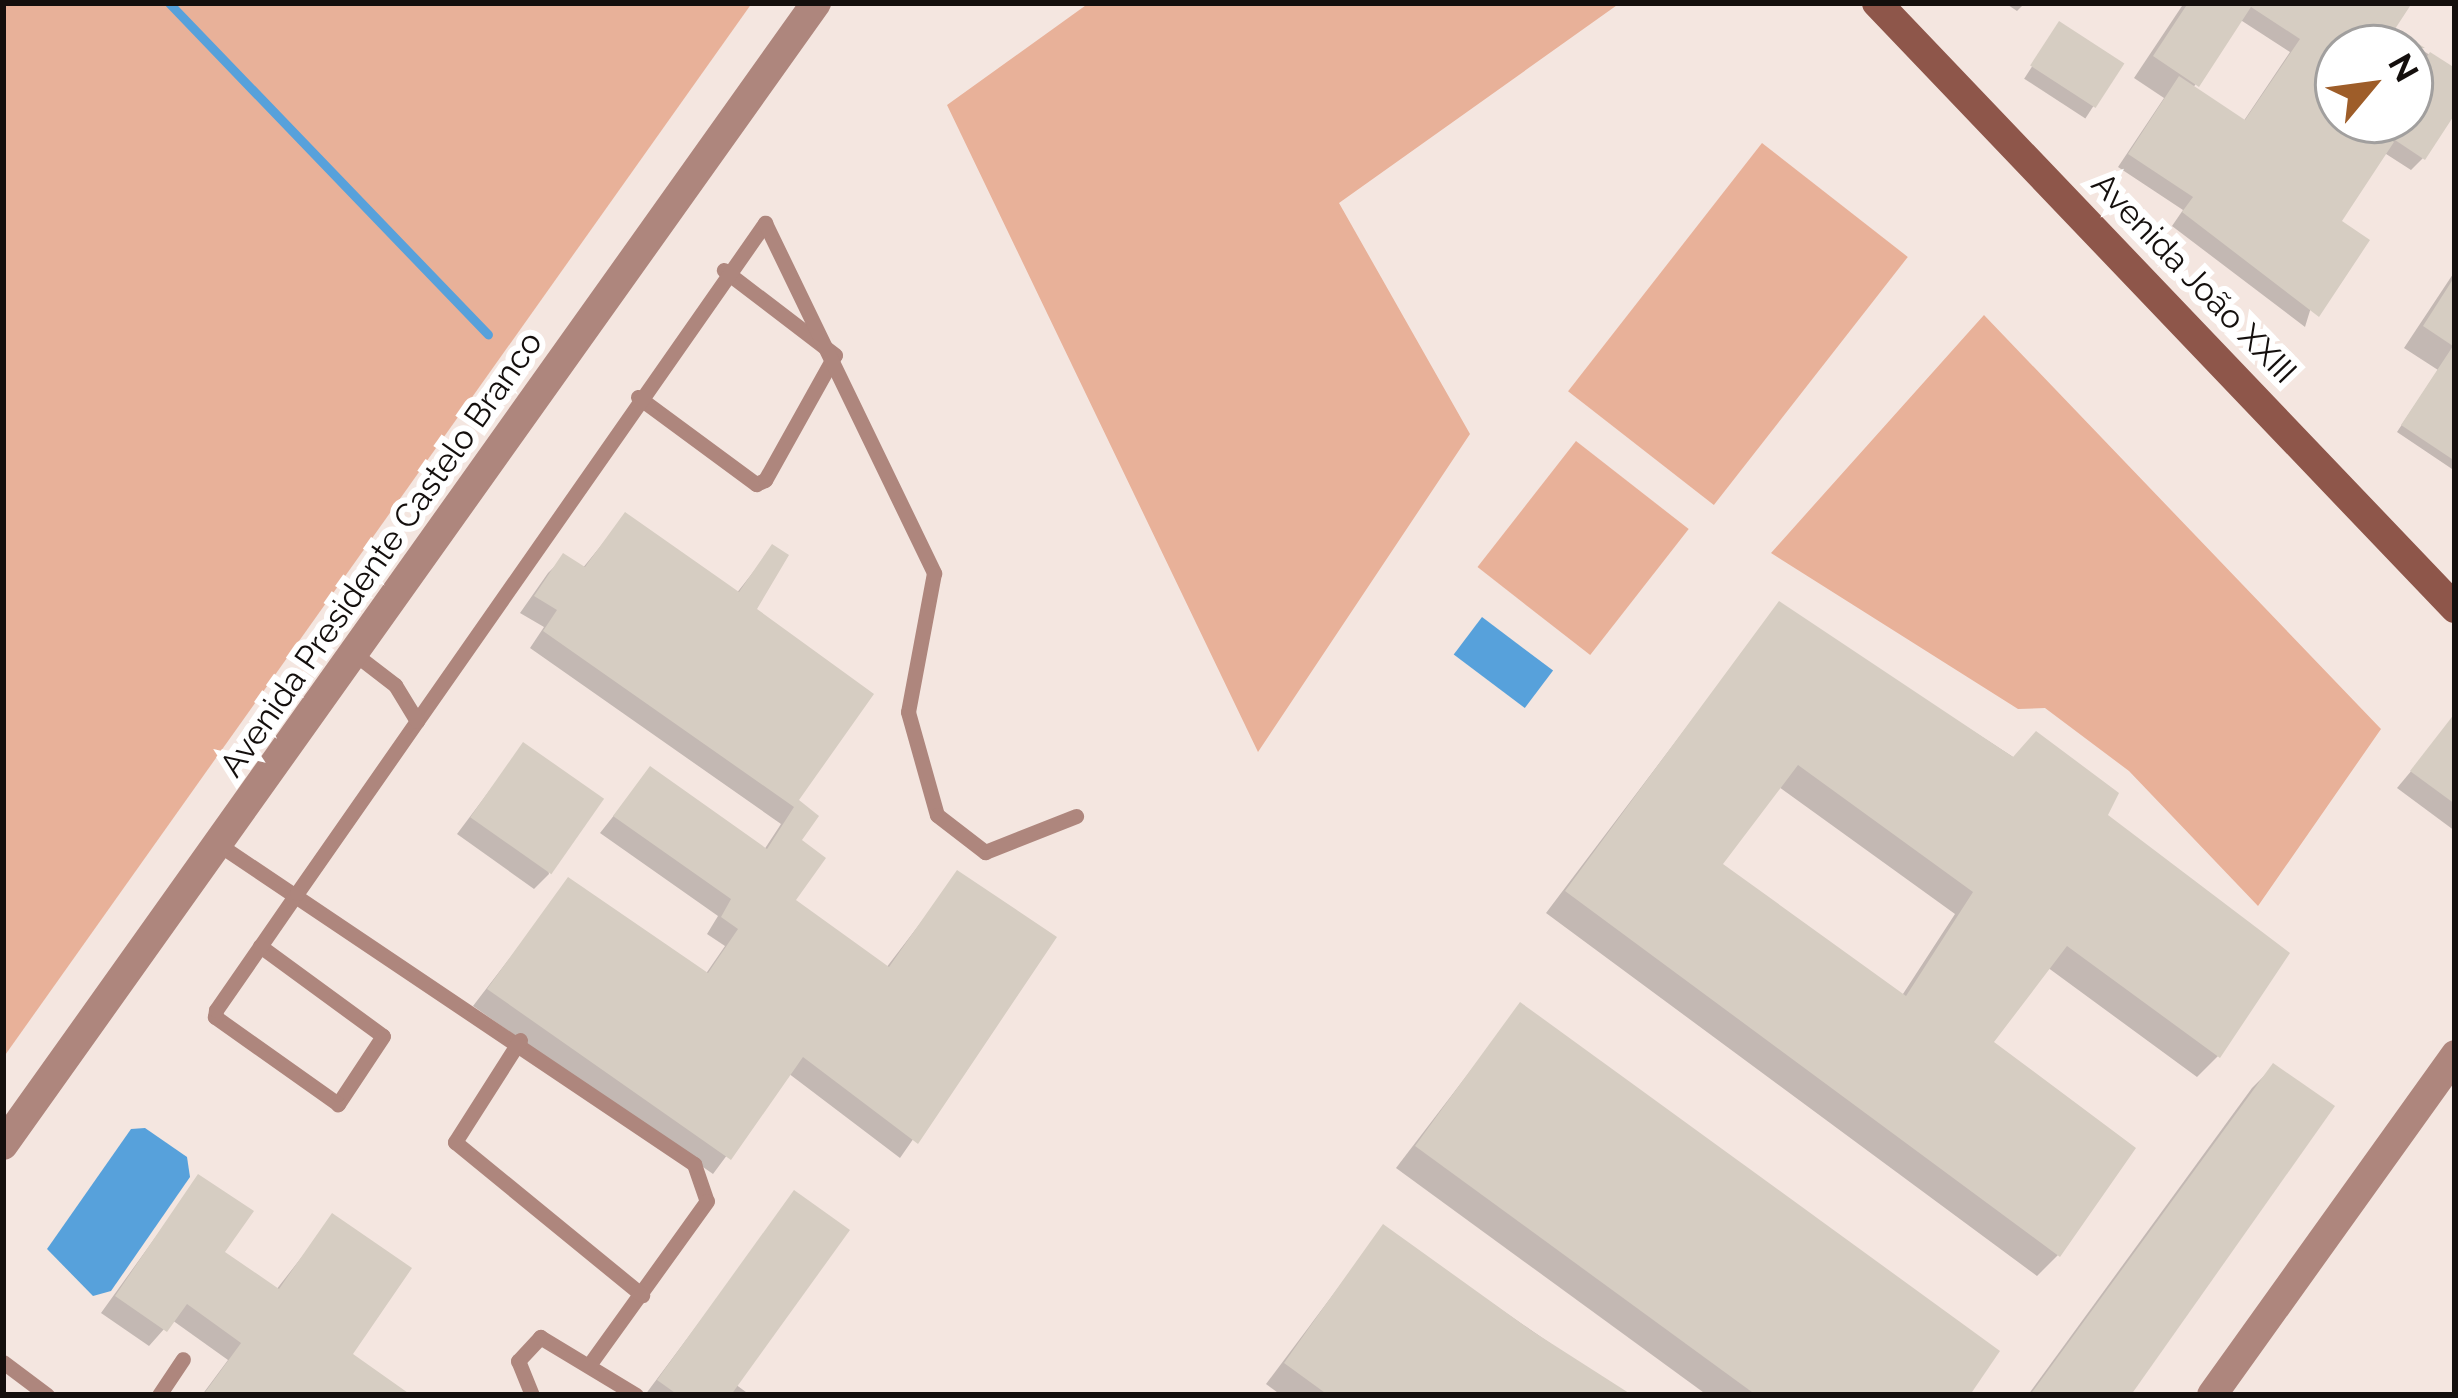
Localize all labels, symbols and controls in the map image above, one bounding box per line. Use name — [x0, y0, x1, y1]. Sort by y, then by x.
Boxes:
north arrow — [2314, 24, 2434, 144]
text: N — [2380, 47, 2426, 88]
street label: Avenida João XXIII — [2083, 164, 2305, 392]
street label: Avenida Presidente Castelo Branco — [211, 324, 551, 784]

